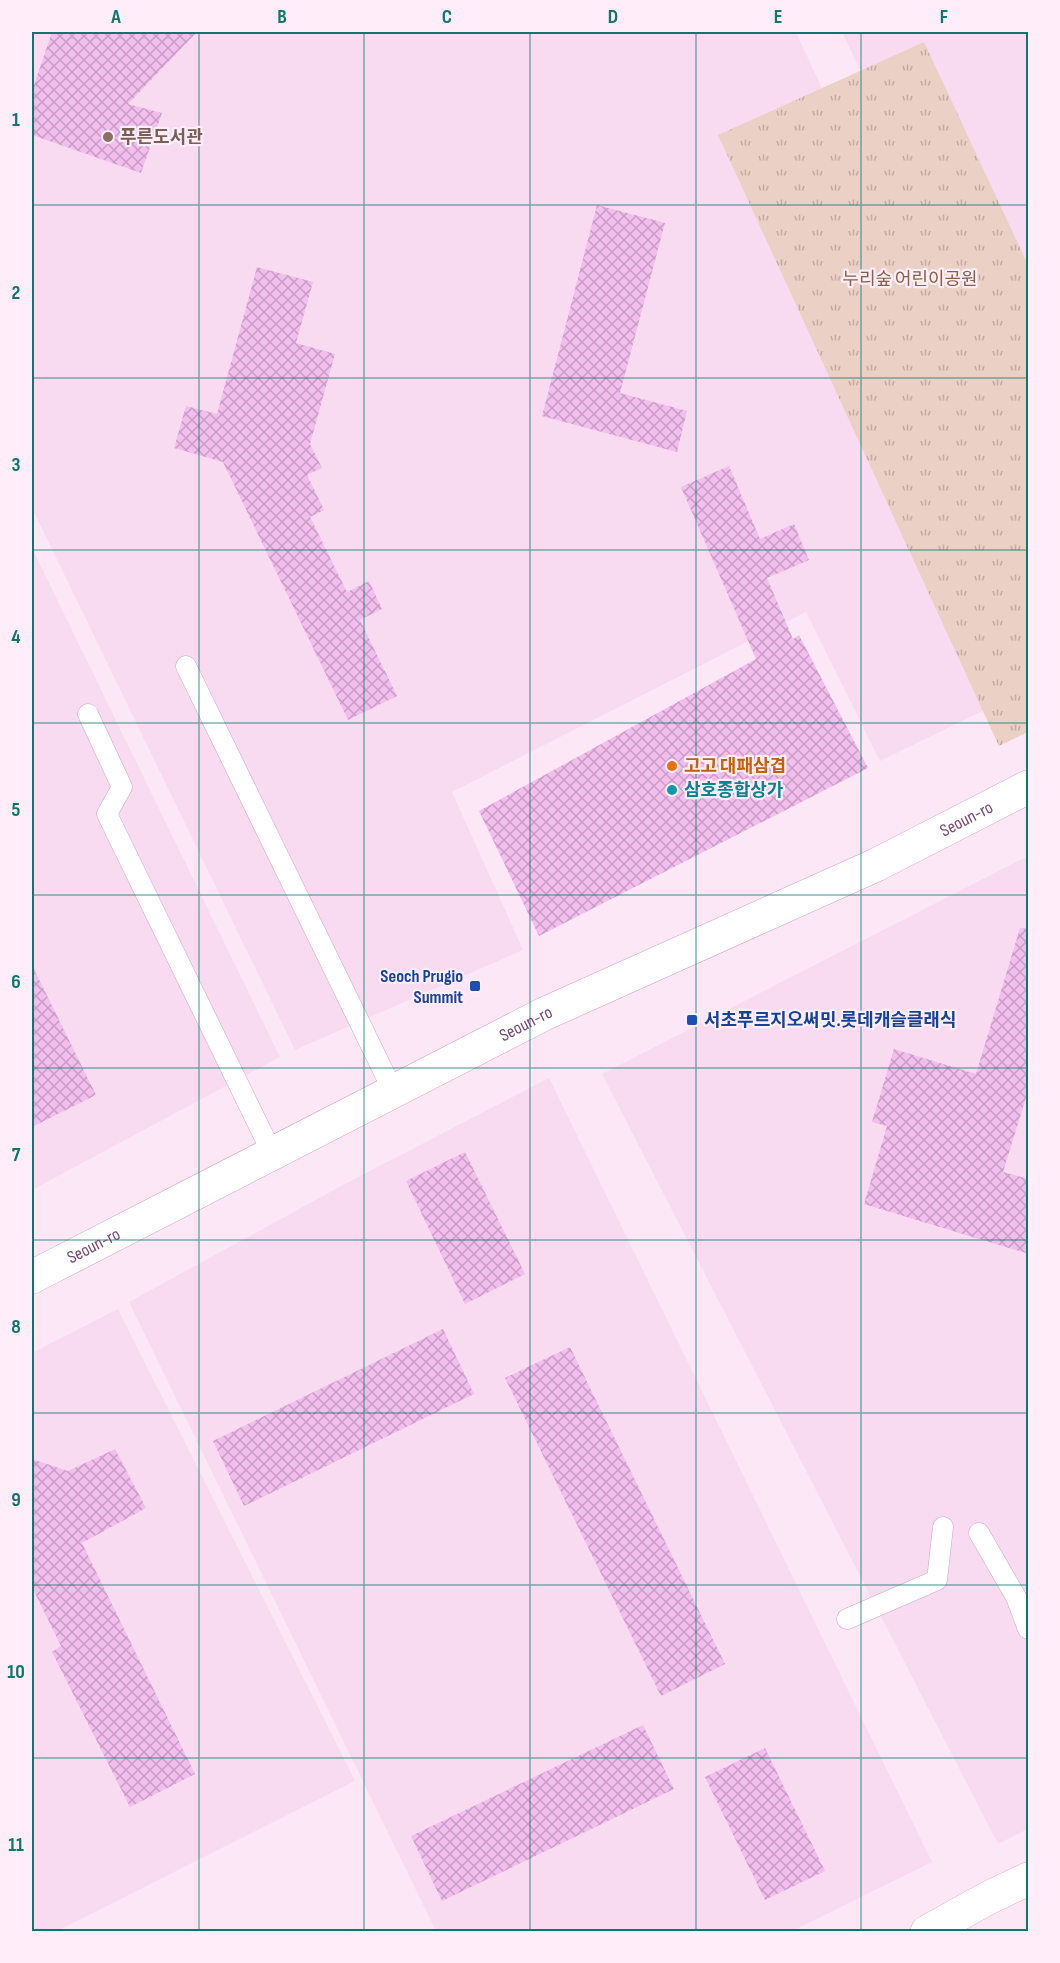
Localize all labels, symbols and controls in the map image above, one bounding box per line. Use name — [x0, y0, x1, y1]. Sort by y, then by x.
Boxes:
text: A — [110, 5, 121, 29]
text: B — [277, 5, 287, 29]
text: C — [442, 5, 452, 29]
text: D — [608, 5, 618, 29]
text: E — [774, 5, 782, 29]
text: F — [940, 5, 948, 29]
text: 1 — [12, 108, 20, 132]
place label: 푸른도서관 — [120, 127, 203, 148]
marker: 푸른도서관 — [101, 130, 115, 144]
park label: 누리숲 어린이공원 — [842, 269, 978, 290]
text: 2 — [12, 281, 20, 305]
text: 3 — [12, 453, 21, 477]
text: 4 — [11, 625, 21, 649]
place label: 고고 대패삼겹 — [684, 756, 786, 777]
marker: 고고 대패삼겹 — [665, 759, 679, 773]
place label: 삼호종합상가 — [684, 780, 784, 801]
marker: 삼호종합상가 — [665, 783, 679, 797]
street label: Seoun-ro — [937, 797, 997, 841]
text: 5 — [12, 798, 21, 822]
place label: Seoch Prugio Summit — [380, 966, 463, 1008]
text: 6 — [11, 970, 21, 994]
marker: Seoch Prugio Summit — [468, 979, 482, 993]
street label: Seoun-ro — [496, 1002, 556, 1046]
place label: 서초푸르지오써밋.롯데캐슬클래식 — [704, 1010, 957, 1031]
marker: 서초푸르지오써밋.롯데캐슬클래식 — [685, 1013, 699, 1027]
text: 7 — [12, 1143, 21, 1167]
street label: Seoun-ro — [64, 1224, 124, 1268]
text: 8 — [11, 1315, 21, 1339]
text: 9 — [11, 1488, 21, 1512]
text: 10 — [7, 1660, 25, 1684]
text: 11 — [8, 1833, 24, 1857]

